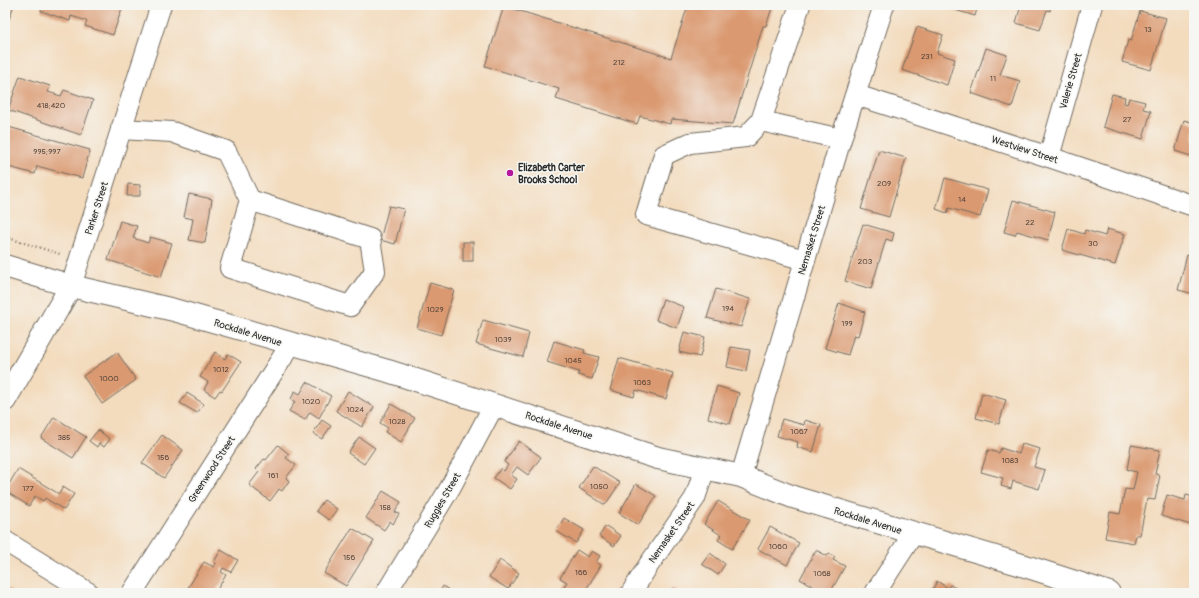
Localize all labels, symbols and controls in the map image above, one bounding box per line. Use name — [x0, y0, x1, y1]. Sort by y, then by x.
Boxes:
house number: 13 — [1144, 25, 1152, 34]
street label: Valerie Street — [1057, 51, 1085, 111]
house number: 231 — [921, 52, 933, 61]
house number: 212 — [613, 58, 626, 67]
house number: 11 — [990, 74, 996, 83]
house number: 418;420 — [37, 101, 66, 110]
house number: 27 — [1123, 115, 1132, 124]
street label: Westview Street — [990, 134, 1060, 167]
house number: 995;997 — [33, 147, 61, 156]
place label: Elizabeth Carter Brooks School — [518, 162, 585, 186]
marker: Elizabeth Carter Brooks School — [505, 168, 515, 178]
street label: Parker Street — [83, 179, 111, 236]
house number: 209 — [877, 179, 891, 188]
house number: 14 — [958, 195, 966, 204]
street label: Nemasket Street — [796, 203, 829, 276]
house number: 22 — [1026, 218, 1035, 227]
house number: 30 — [1088, 239, 1098, 248]
house number: 203 — [858, 257, 873, 266]
house number: 194 — [722, 304, 734, 313]
house number: 1029 — [426, 305, 444, 314]
street label: Rockdale Avenue — [212, 317, 283, 349]
house number: 199 — [841, 319, 853, 328]
house number: 1039 — [494, 335, 512, 344]
house number: 1045 — [564, 356, 582, 365]
house number: 1012 — [213, 365, 230, 374]
house number: 1000 — [99, 374, 119, 383]
house number: 1063 — [633, 378, 651, 387]
house number: 1020 — [302, 397, 321, 406]
house number: 1024 — [346, 405, 364, 414]
street label: Rockdale Avenue — [523, 409, 594, 443]
house number: 1028 — [388, 417, 406, 426]
house number: 1067 — [790, 427, 808, 436]
house number: 385 — [58, 433, 70, 442]
street label: Greenwood Street — [186, 433, 238, 505]
house number: 156 — [157, 453, 169, 462]
house number: 1083 — [1001, 456, 1019, 465]
street label: Ruggles Street — [422, 470, 464, 530]
house number: 161 — [268, 471, 278, 480]
house number: 1050 — [590, 482, 609, 491]
house number: 177 — [22, 484, 35, 493]
street label: Nemasket Street — [646, 499, 698, 566]
house number: 158 — [379, 503, 391, 512]
street label: Rockdale Avenue — [832, 505, 903, 537]
house number: 1060 — [769, 542, 788, 551]
house number: 156 — [343, 553, 355, 562]
house number: 166 — [575, 568, 588, 577]
house number: 1068 — [813, 569, 831, 578]

